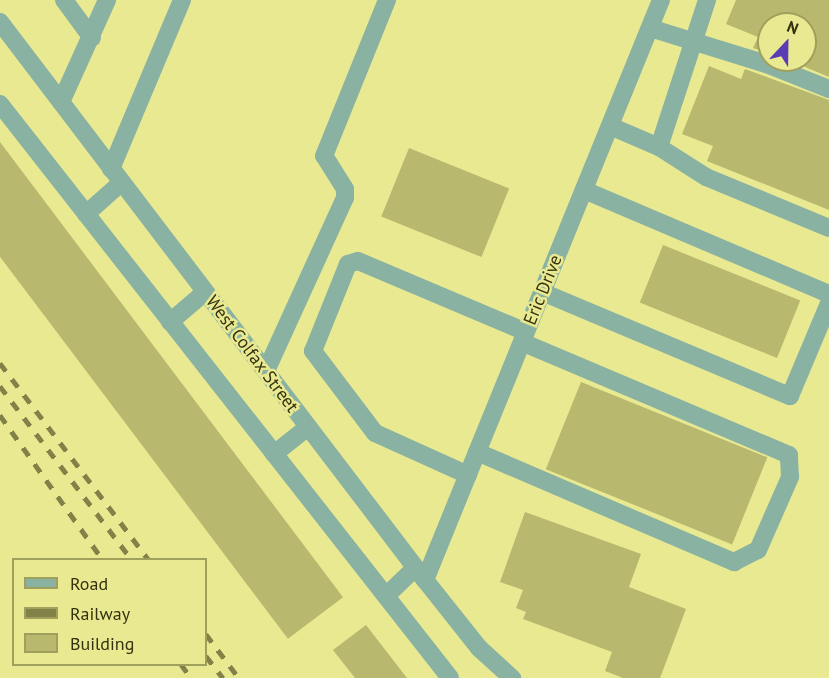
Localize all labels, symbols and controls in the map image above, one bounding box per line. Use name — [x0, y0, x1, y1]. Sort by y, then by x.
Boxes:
north arrow — [757, 12, 817, 72]
text: N — [784, 16, 802, 38]
street label: Eric Drive — [519, 252, 567, 328]
street label: West Colfax Street — [201, 291, 303, 417]
legend — [12, 558, 207, 666]
text: Road — [70, 572, 108, 595]
text: Railway — [70, 602, 130, 625]
text: Building — [70, 632, 134, 655]

